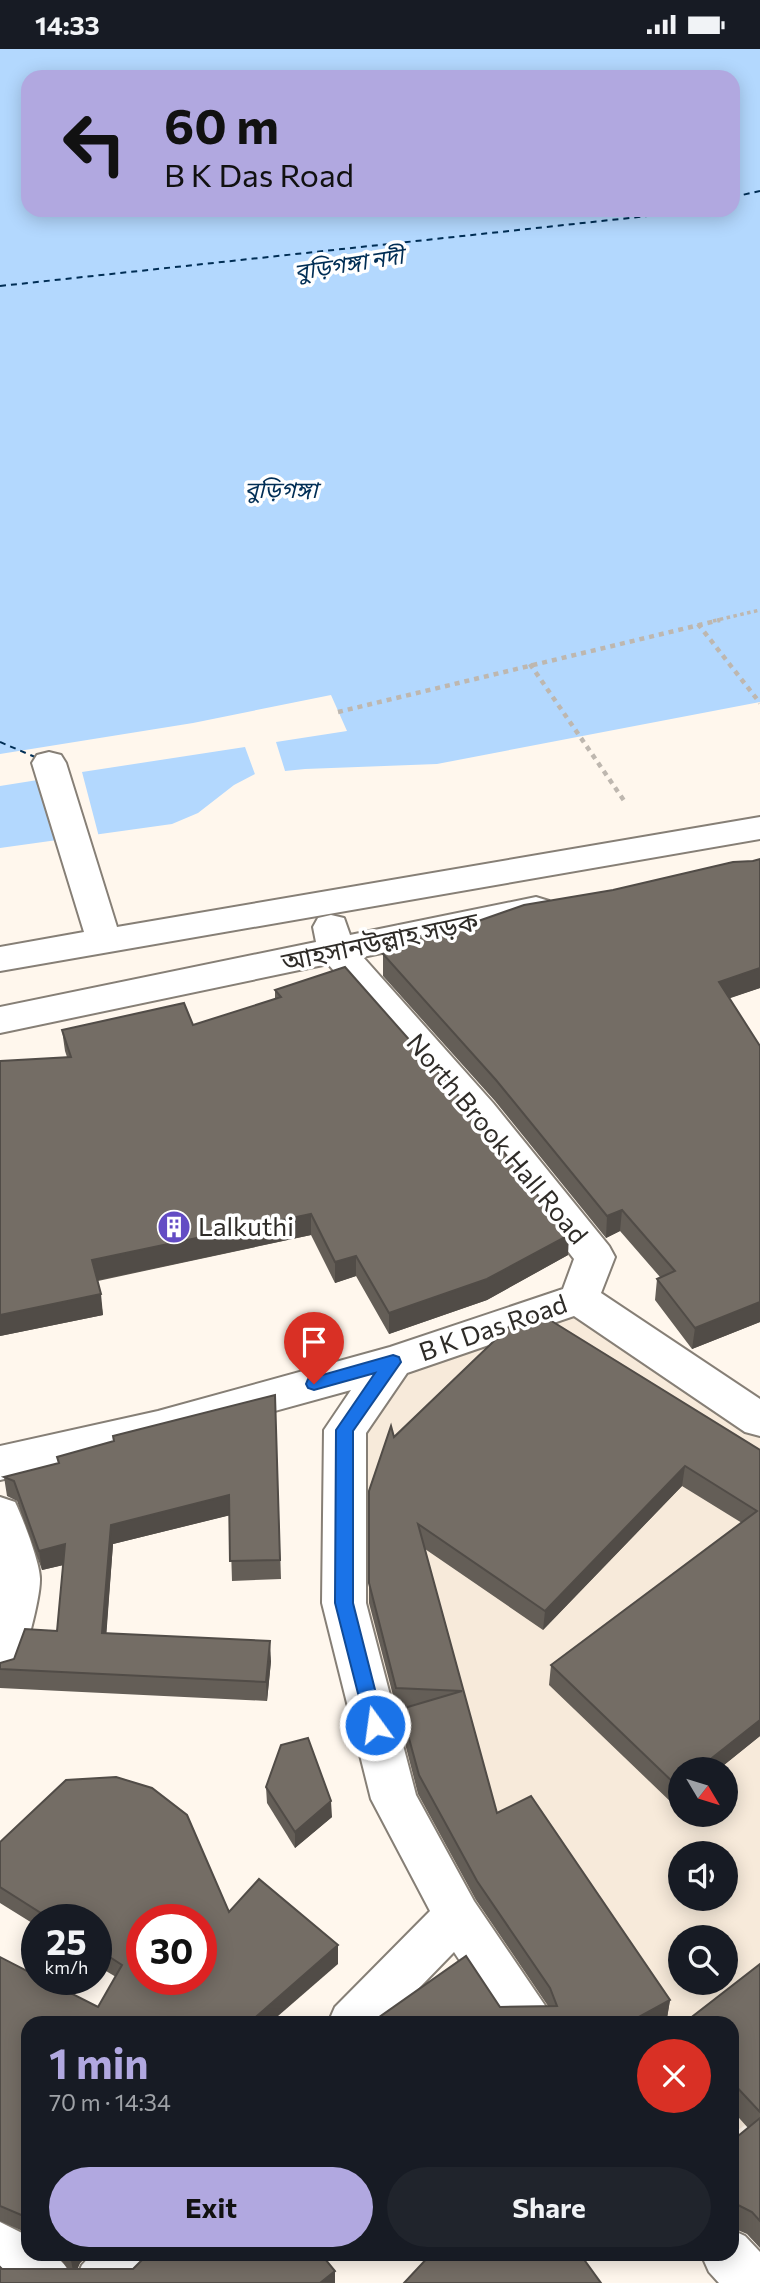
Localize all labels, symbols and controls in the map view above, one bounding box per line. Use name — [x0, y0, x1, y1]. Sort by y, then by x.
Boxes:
text: 14:33 — [35, 9, 100, 40]
text: 60 m — [164, 94, 279, 154]
icon: left — [49, 98, 140, 189]
text: B K Das Road — [164, 154, 354, 194]
water label: বুড়িগঙ্গা নদী — [292, 240, 409, 286]
water label: বুড়িগঙ্গা — [244, 475, 321, 504]
street label: আহসানউল্লাহ সড়ক — [278, 904, 482, 977]
street label: North Brook Hall Road — [401, 1027, 595, 1249]
building icon: Lalkuthi — [155, 1208, 193, 1246]
place label: Lalkuthi — [198, 1210, 294, 1241]
street label: B K Das Road — [414, 1287, 571, 1366]
pin — [284, 1312, 344, 1384]
icon: arrive — [295, 1323, 333, 1361]
position arrow — [338, 1688, 412, 1762]
north arrow — [668, 1757, 738, 1827]
map controls — [668, 1757, 738, 1995]
button: sound — [668, 1841, 738, 1911]
speed limit sign: 30 — [126, 1904, 217, 1995]
text: 25 — [46, 1919, 87, 1962]
button: search — [668, 1925, 738, 1995]
text: km/h — [45, 1956, 88, 1978]
text: 1 min — [49, 2036, 149, 2088]
button: close — [637, 2039, 711, 2113]
text: 70 m · 14:34 — [49, 2088, 171, 2116]
button: Exit — [49, 2167, 373, 2247]
button: Share — [387, 2167, 711, 2247]

